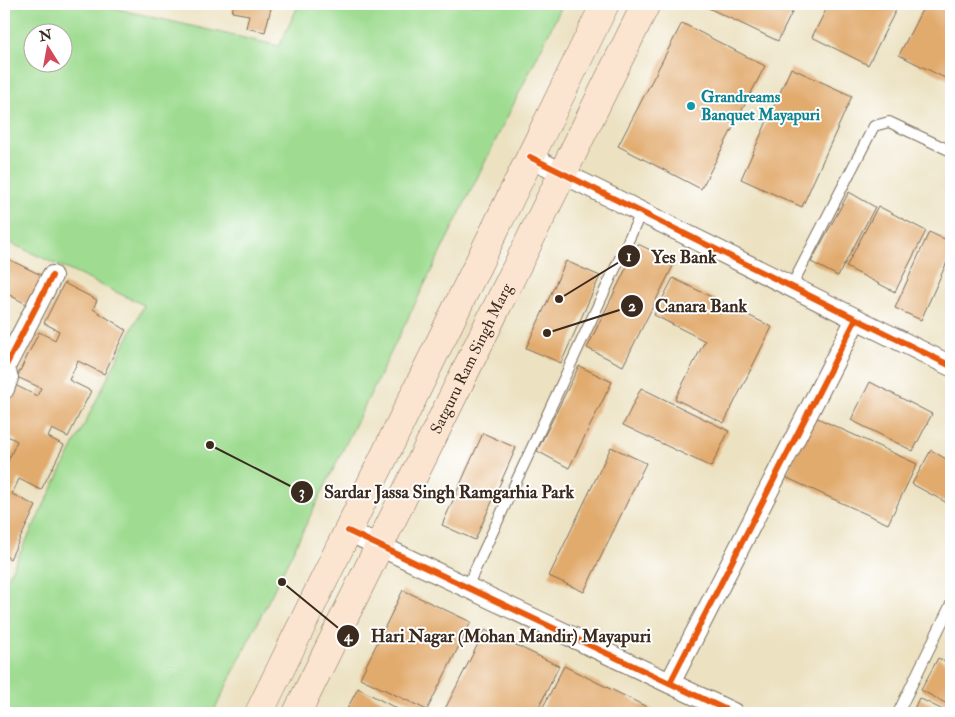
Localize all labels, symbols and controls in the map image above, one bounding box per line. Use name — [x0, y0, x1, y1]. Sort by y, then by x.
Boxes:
north arrow — [22, 22, 72, 72]
text: N — [37, 26, 54, 45]
place label: Grandreams Banquet Mayapuri — [701, 87, 821, 126]
marker: Grandreams Banquet Mayapuri — [685, 100, 697, 112]
callout: Yes Bank — [617, 240, 727, 273]
text: Yes Bank — [650, 246, 717, 269]
text: 1 — [626, 247, 632, 266]
street label: Satguru Ram Singh Marg — [426, 279, 517, 437]
callout: Canara Bank — [620, 289, 757, 322]
text: Canara Bank — [655, 295, 747, 318]
text: 2 — [628, 297, 636, 316]
callout: Sardar Jassa Singh Ramgarhia Park — [289, 475, 584, 508]
text: Sardar Jassa Singh Ramgarhia Park — [324, 481, 574, 504]
text: 3 — [299, 483, 305, 502]
callout: Hari Nagar (Mohan Mandir) Mayapuri — [335, 620, 661, 653]
text: Hari Nagar (Mohan Mandir) Mayapuri — [371, 625, 651, 648]
text: 4 — [343, 627, 353, 646]

